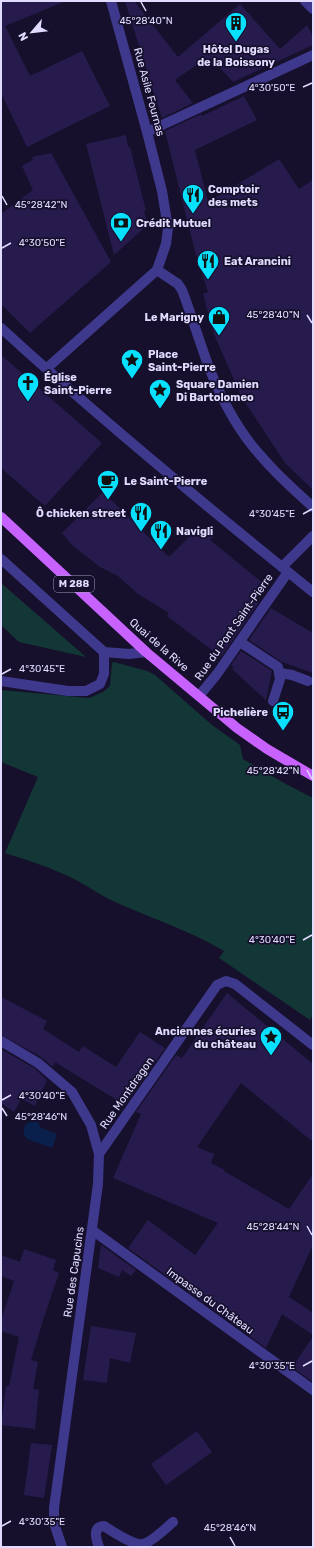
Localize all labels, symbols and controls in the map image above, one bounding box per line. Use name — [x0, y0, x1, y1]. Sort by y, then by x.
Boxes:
building icon: Hôtel Dugas de la Boissony — [223, 10, 249, 43]
north arrow — [12, 12, 52, 52]
text: 45°28'40"N — [119, 15, 173, 27]
text: N — [16, 30, 31, 43]
place label: Hôtel Dugas de la Boissony — [197, 43, 275, 69]
street label: Rue Asile Fournas — [131, 46, 167, 138]
text: 4°30'50"E — [249, 82, 295, 94]
restaurant icon: Comptoir des mets — [180, 182, 206, 215]
place label: Comptoir des mets — [208, 183, 259, 209]
text: 45°28'42"N — [15, 199, 67, 211]
bank icon: Crédit Mutuel — [108, 210, 134, 243]
place label: Crédit Mutuel — [136, 217, 211, 230]
text: 4°30'50"E — [19, 237, 65, 249]
restaurant icon: Eat Arancini — [195, 248, 221, 281]
place label: Eat Arancini — [224, 255, 291, 268]
shop icon: Le Marigny — [206, 304, 232, 337]
text: 45°28'40"N — [246, 309, 300, 321]
place label: Le Marigny — [144, 311, 204, 324]
place icon: Place Saint-Pierre — [119, 347, 145, 380]
place label: Place Saint-Pierre — [148, 348, 216, 374]
church icon: Église Saint-Pierre — [15, 370, 41, 403]
place label: Église Saint-Pierre — [44, 371, 112, 397]
place icon: Square Damien Di Bartolomeo — [147, 377, 173, 410]
place label: Square Damien Di Bartolomeo — [176, 378, 259, 404]
cafe icon: Le Saint-Pierre — [95, 468, 121, 501]
place label: Le Saint-Pierre — [124, 475, 208, 488]
restaurant icon: Ô chicken street — [128, 500, 154, 533]
place label: Ô chicken street — [36, 506, 126, 520]
text: 4°30'45"E — [249, 508, 295, 520]
restaurant icon: Navigli — [148, 518, 174, 551]
place label: Navigli — [176, 525, 213, 538]
street label: Rue du Pont Saint-Pierre — [192, 571, 276, 683]
road number: M 288 — [54, 576, 94, 592]
street label: Quai de la Rive — [127, 616, 191, 674]
text: 4°30'45"E — [19, 663, 65, 675]
bus stop icon: Pichelière — [270, 699, 296, 732]
place label: Pichelière — [213, 706, 268, 719]
text: 45°28'42"N — [247, 765, 299, 777]
text: 4°30'40"E — [249, 934, 295, 946]
place icon: Anciennes écuries du château — [258, 1024, 284, 1057]
place label: Anciennes écuries du château — [155, 1025, 256, 1051]
street label: Rue Montdragon — [97, 1055, 157, 1131]
text: 4°30'40"E — [19, 1090, 65, 1102]
text: 45°28'46"N — [15, 1111, 67, 1123]
text: 45°28'44"N — [247, 1221, 299, 1233]
street label: Rue des Capucins — [61, 1226, 87, 1318]
street label: Impasse du Château — [164, 1265, 256, 1337]
text: 4°30'35"E — [249, 1360, 295, 1372]
text: 4°30'35"E — [19, 1516, 65, 1528]
text: 45°28'46"N — [204, 1522, 256, 1534]

